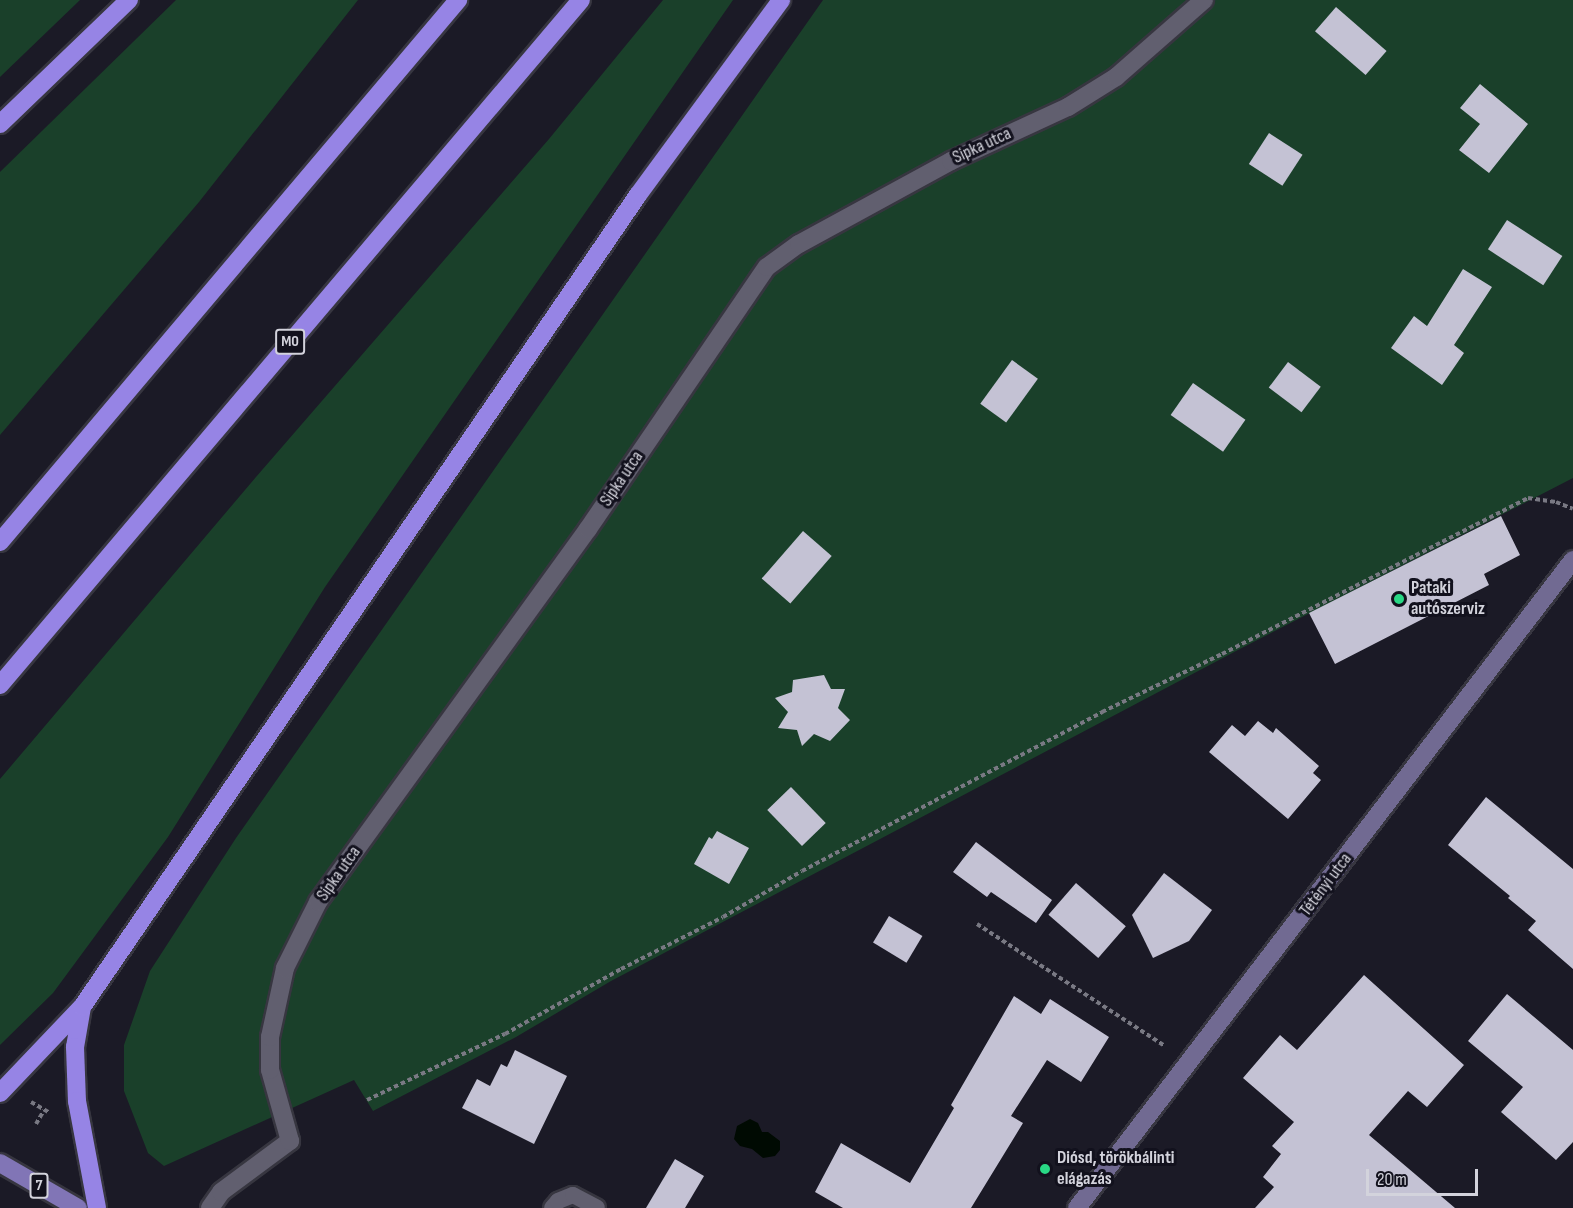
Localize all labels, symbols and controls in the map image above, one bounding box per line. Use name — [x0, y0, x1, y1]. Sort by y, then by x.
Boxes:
street label: Sipka utca — [949, 123, 1015, 169]
road number: M0 — [275, 329, 305, 355]
street label: Sipka utca — [596, 447, 648, 511]
place label: Pataki autószerviz — [1411, 578, 1485, 620]
marker: Pataki autószerviz — [1392, 592, 1406, 606]
street label: Sipka utca — [312, 842, 366, 906]
street label: Tétényi utca — [1295, 849, 1357, 921]
place label: Diósd, törökbálinti elágazás — [1057, 1148, 1175, 1190]
scale bar — [1369, 1157, 1482, 1195]
marker: Diósd, törökbálinti elágazás — [1038, 1162, 1052, 1176]
text: 20 m — [1377, 1169, 1407, 1190]
road number: 7 — [28, 1173, 50, 1199]

